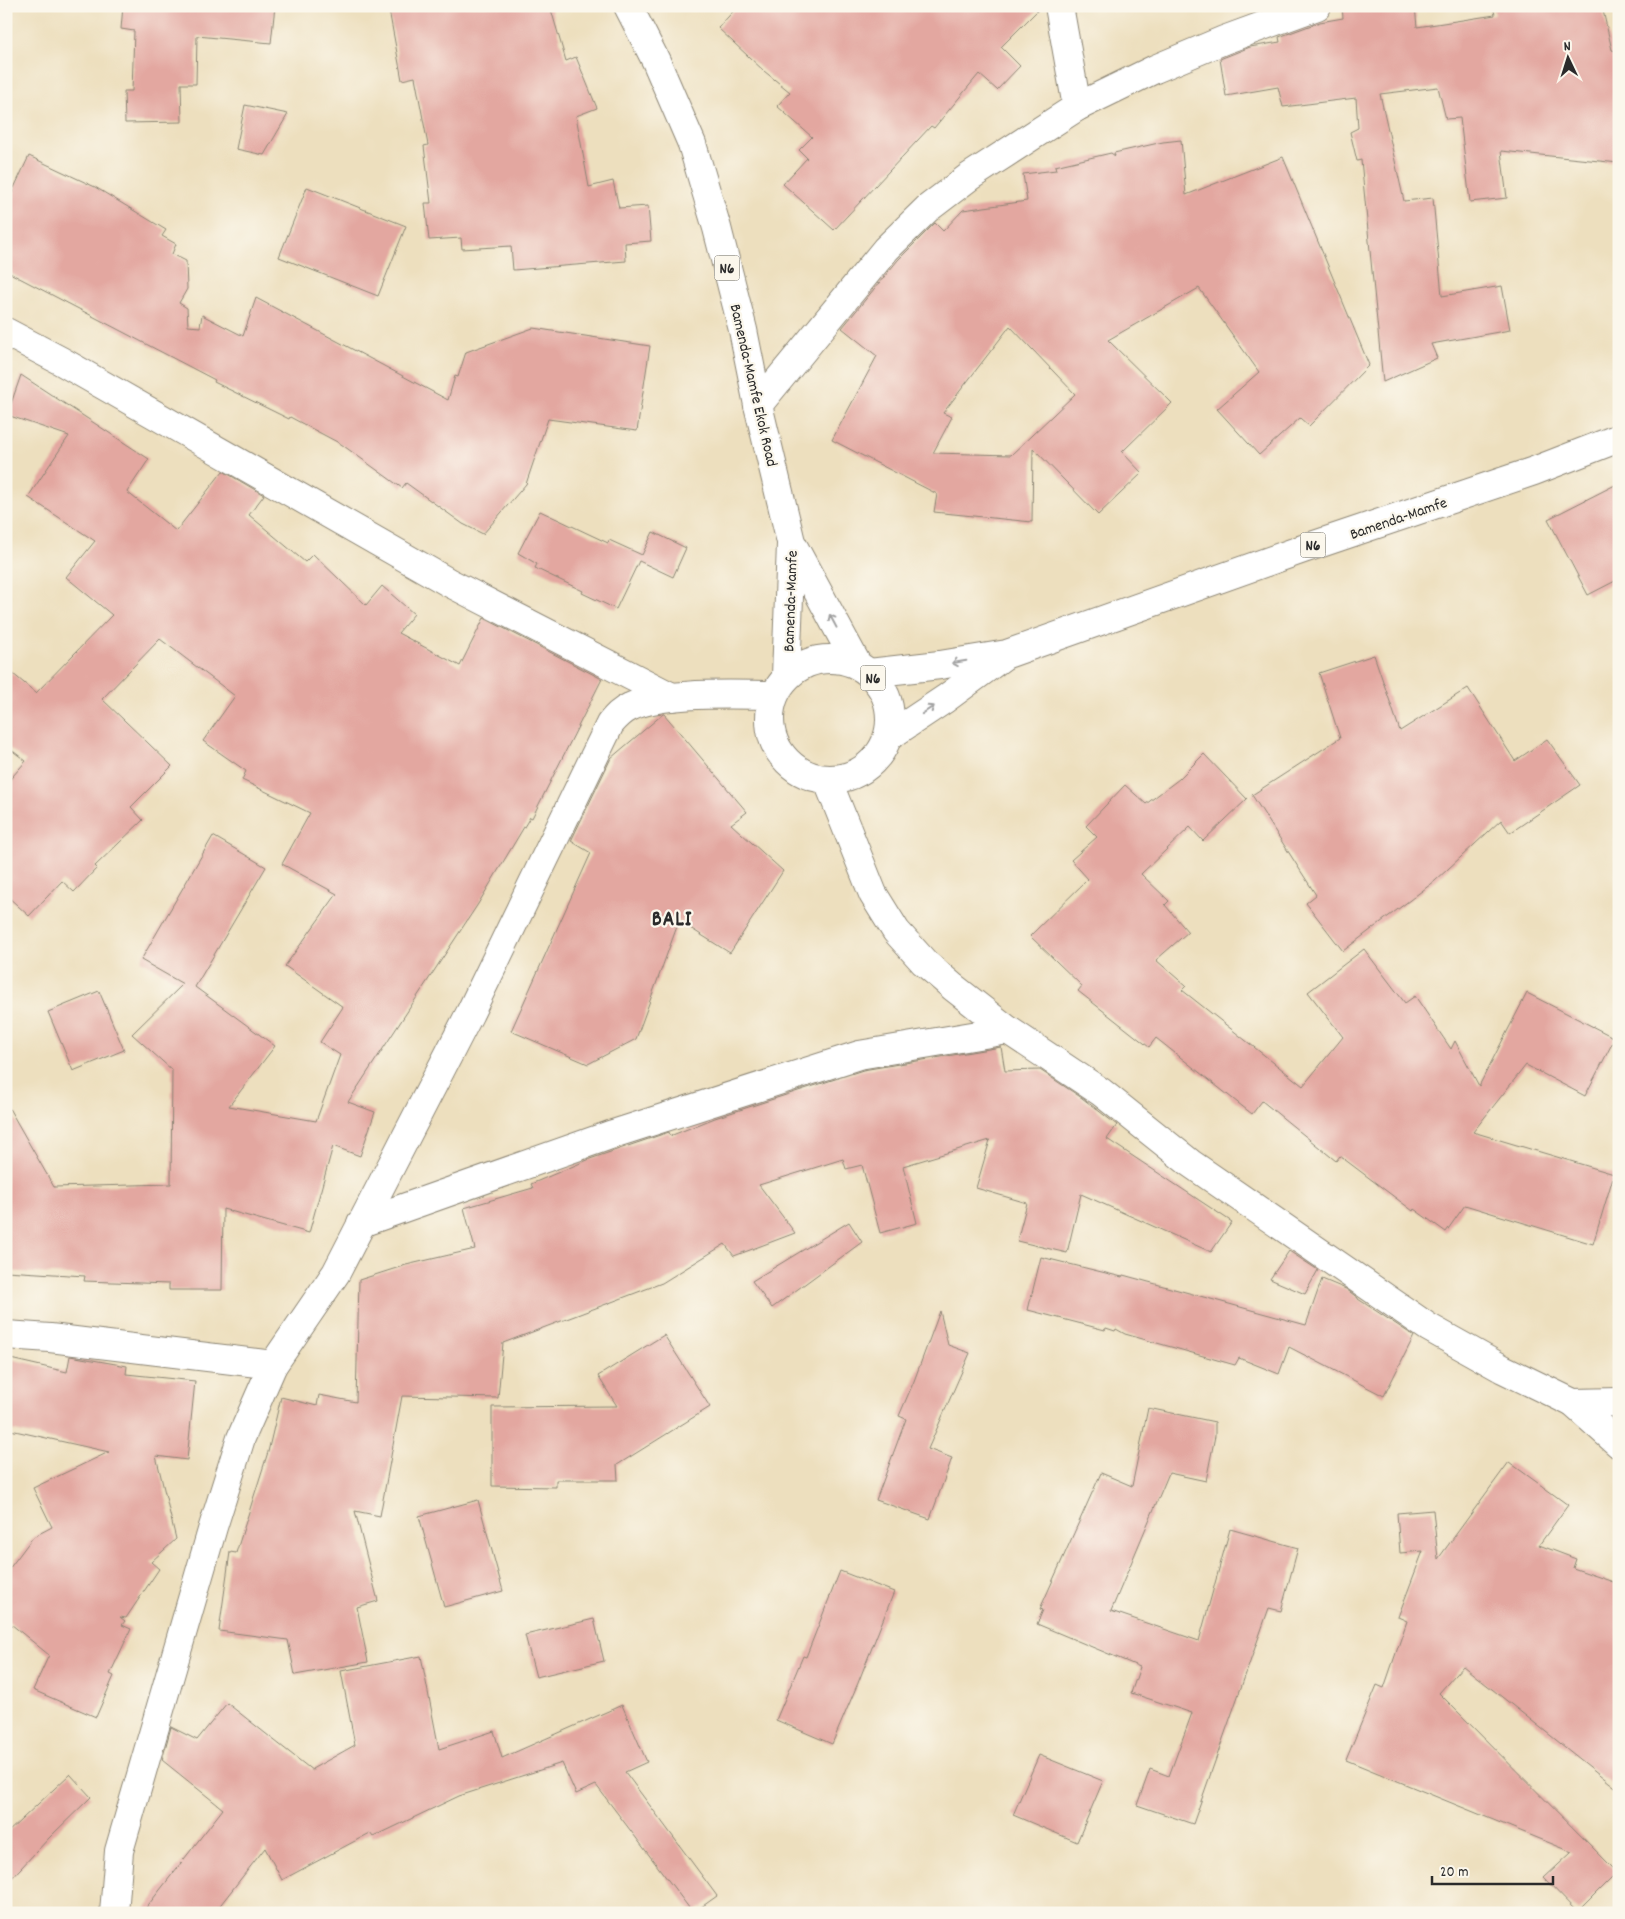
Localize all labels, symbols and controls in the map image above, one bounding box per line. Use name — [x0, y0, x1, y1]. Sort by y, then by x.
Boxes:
north arrow — [1542, 32, 1592, 82]
text: N — [1563, 37, 1571, 57]
road number: N6 — [714, 256, 740, 280]
street label: Bamenda-Mamfe Ekok Road — [723, 302, 782, 469]
street label: Bamenda-Mamfe — [1347, 492, 1451, 547]
road number: N6 — [1300, 532, 1326, 558]
street label: Bamenda-Mamfe — [778, 550, 805, 652]
one-way arrow — [828, 614, 838, 629]
one-way arrow — [952, 657, 968, 667]
road number: N6 — [860, 666, 886, 690]
one-way arrow — [921, 705, 935, 715]
district label: BALI — [652, 906, 692, 936]
scale bar — [1432, 1854, 1554, 1886]
text: 20 m — [1440, 1862, 1468, 1884]

